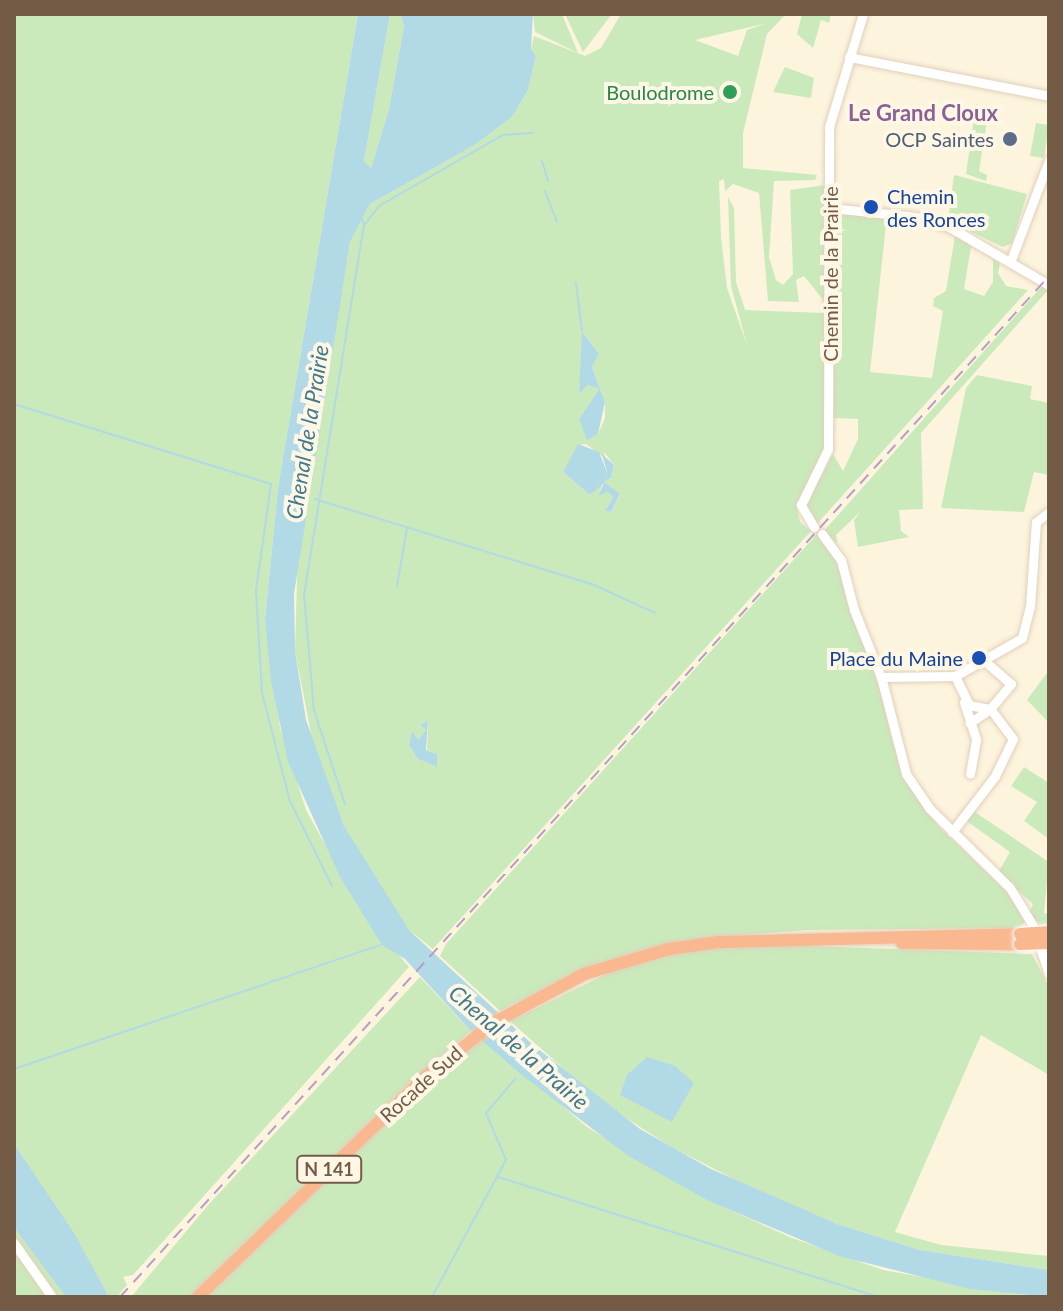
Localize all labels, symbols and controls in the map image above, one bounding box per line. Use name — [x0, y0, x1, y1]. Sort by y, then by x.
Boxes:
place label: Boulodrome — [606, 80, 714, 104]
marker: Boulodrome — [721, 83, 739, 101]
district label: Le Grand Cloux — [848, 100, 998, 126]
place label: OCP Saintes — [885, 127, 994, 151]
marker: OCP Saintes — [1001, 130, 1019, 148]
place label: Chemin des Ronces — [887, 184, 986, 231]
street label: Chemin de la Prairie — [818, 186, 842, 362]
marker: Chemin des Ronces — [862, 198, 880, 216]
water label: Chenal de la Prairie — [280, 343, 334, 521]
place label: Place du Maine — [829, 646, 963, 670]
marker: Place du Maine — [970, 649, 988, 667]
water label: Chenal de la Prairie — [444, 979, 594, 1115]
street label: Rocade Sud — [375, 1041, 467, 1127]
road number: N 141 — [295, 1155, 363, 1183]

